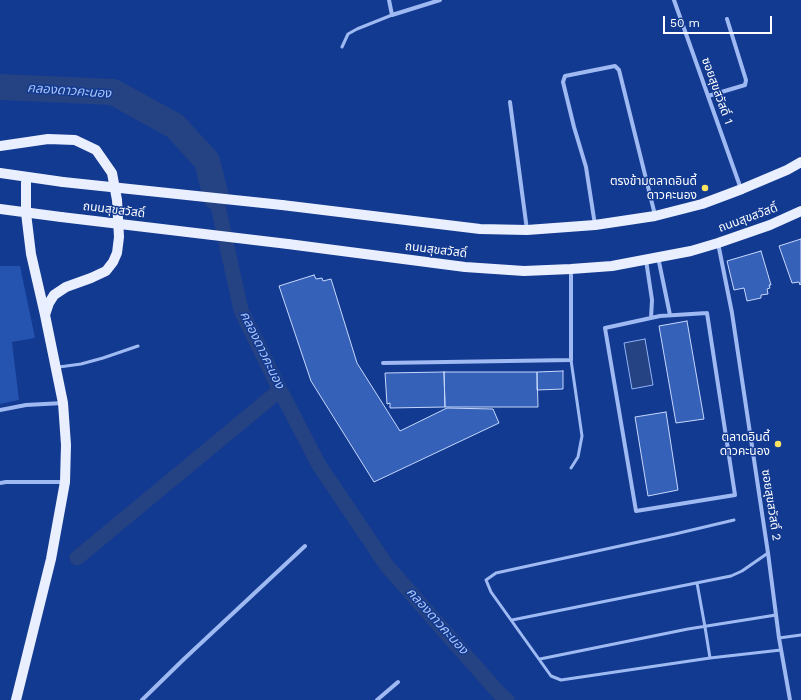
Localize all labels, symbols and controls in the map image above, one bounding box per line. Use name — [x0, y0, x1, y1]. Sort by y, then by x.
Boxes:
scale bar — [665, 8, 774, 34]
text: 50 m — [670, 16, 700, 30]
street label: ซอยสุขสวัสดิ์ 1 — [698, 56, 736, 126]
water label: คลองดาวคะนอง — [26, 80, 112, 102]
place label: ตรงข้ามตลาดอินดี้ ดาวคะนอง — [610, 174, 697, 202]
marker: ตรงข้ามตลาดอินดี้ ดาวคะนอง — [700, 183, 710, 193]
street label: ถนนสุขสวัสดิ์ — [82, 199, 146, 221]
street label: ถนนสุขสวัสดิ์ — [716, 201, 780, 235]
street label: ถนนสุขสวัสดิ์ — [404, 239, 468, 261]
water label: คลองดาวคะนอง — [237, 309, 287, 391]
place label: ตลาดอินดี้ ดาวคะนอง — [720, 430, 770, 458]
marker: ตลาดอินดี้ ดาวคะนอง — [773, 439, 783, 449]
street label: ซอยสุขสวัสดิ์ 2 — [758, 468, 784, 542]
water label: คลองดาวคะนอง — [403, 584, 471, 658]

